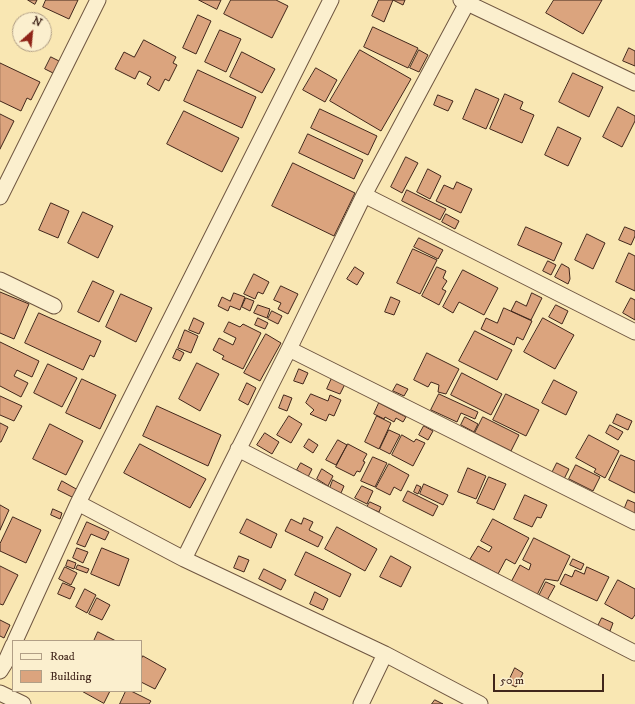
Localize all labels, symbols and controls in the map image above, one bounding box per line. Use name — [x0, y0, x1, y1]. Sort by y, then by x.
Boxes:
north arrow — [12, 12, 52, 52]
text: N — [30, 14, 44, 30]
legend — [12, 640, 142, 692]
text: Road — [50, 649, 75, 664]
scale bar — [495, 666, 606, 692]
text: Building — [50, 669, 91, 684]
text: 50 m — [500, 673, 524, 688]

